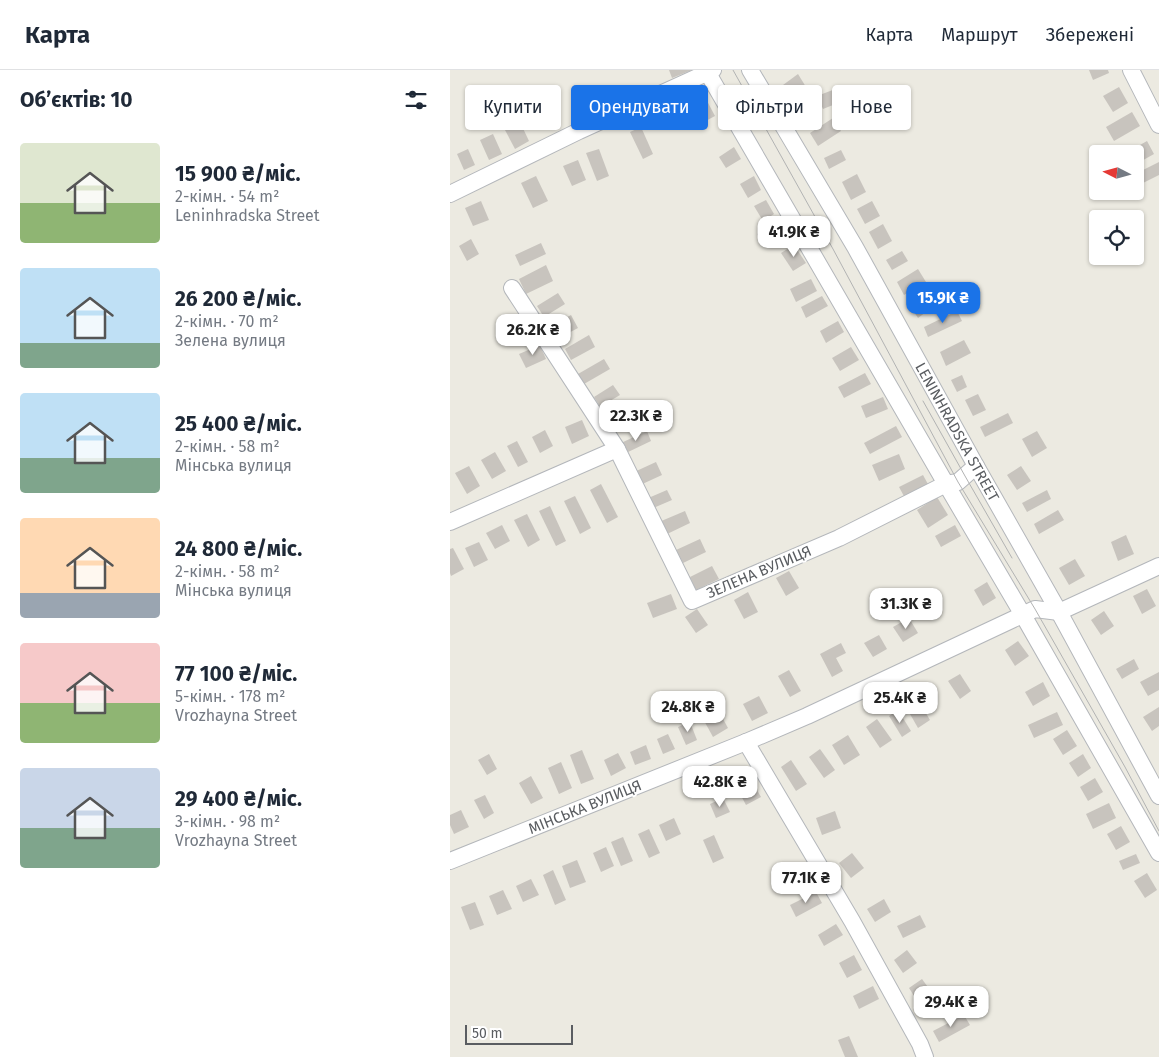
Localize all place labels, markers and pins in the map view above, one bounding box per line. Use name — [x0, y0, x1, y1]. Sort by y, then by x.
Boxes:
pin: 41.9K ₴ — [748, 216, 840, 258]
pin: 15.9K ₴ — [897, 282, 989, 324]
pin: 26.2K ₴ — [487, 314, 579, 356]
pin: 22.3K ₴ — [590, 400, 682, 442]
pin: 31.3K ₴ — [860, 588, 952, 630]
pin: 25.4K ₴ — [854, 682, 946, 724]
pin: 24.8K ₴ — [642, 690, 734, 733]
pin: 42.8K ₴ — [674, 766, 766, 808]
pin: 77.1K ₴ — [760, 862, 852, 904]
pin: 29.4K ₴ — [905, 986, 997, 1028]

